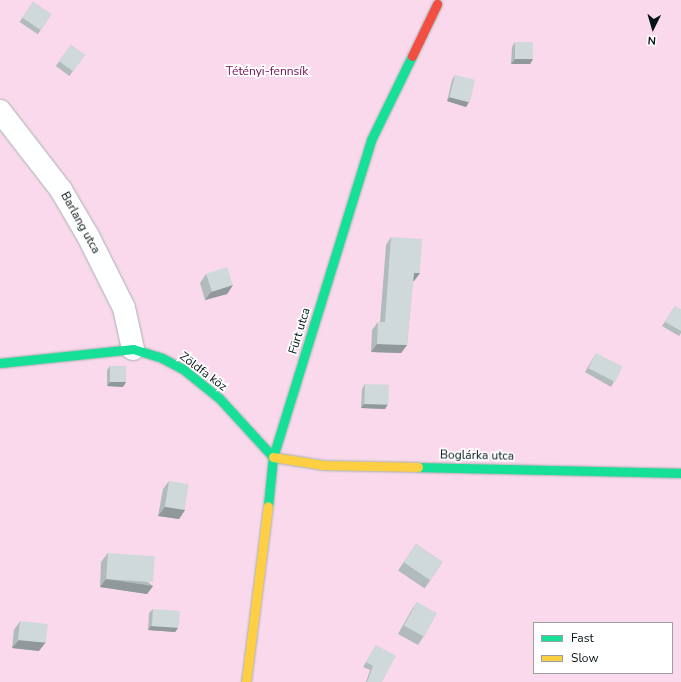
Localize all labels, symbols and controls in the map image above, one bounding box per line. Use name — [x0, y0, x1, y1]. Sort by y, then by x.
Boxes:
north arrow — [633, 8, 673, 48]
text: N — [647, 33, 657, 48]
park label: Tétényi-fennsík — [226, 65, 308, 79]
street label: Barlang utca — [57, 190, 103, 256]
street label: Fürt utca — [286, 306, 314, 356]
street label: Zöldfa köz — [177, 350, 229, 394]
street label: Boglárka utca — [440, 448, 514, 464]
legend — [533, 622, 673, 674]
text: Fast — [571, 630, 594, 646]
text: Slow — [571, 650, 599, 666]

